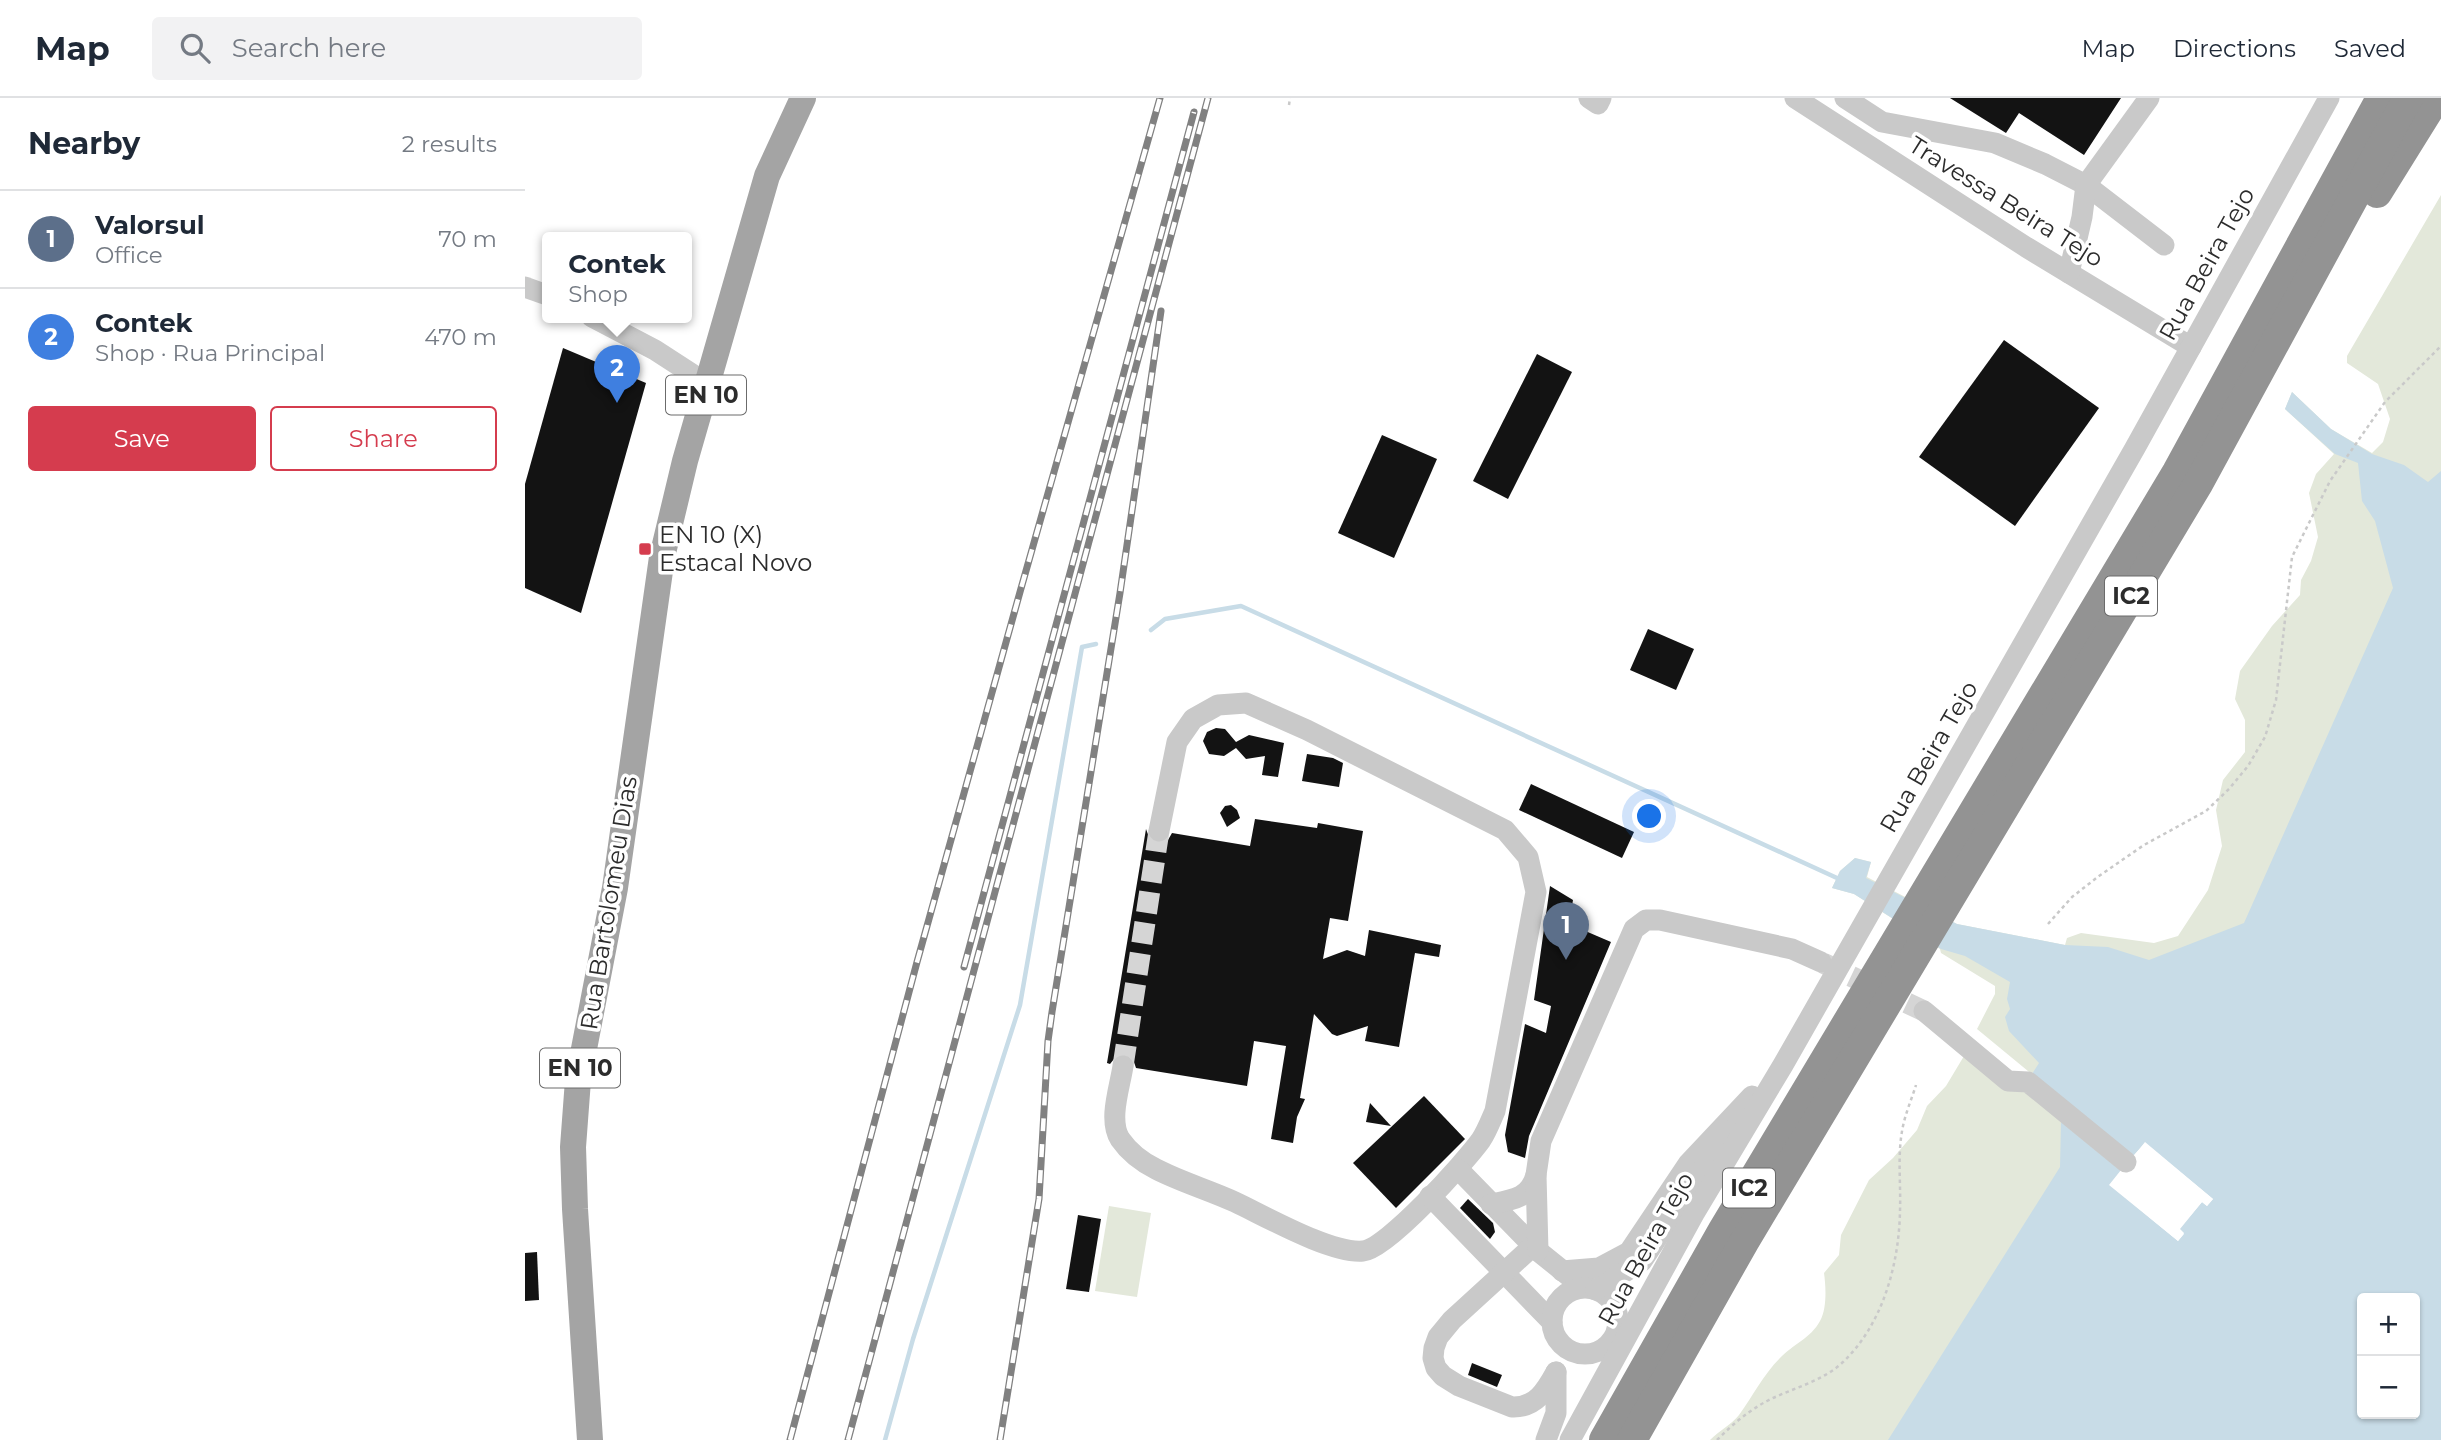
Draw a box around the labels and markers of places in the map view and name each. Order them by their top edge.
pin: 2 [594,345,640,403]
place label: EN 10 (X) Estacal Novo [659,520,812,577]
marker: EN 10 (X) Estacal Novo [637,541,653,557]
pin: 1 [1543,902,1589,960]

